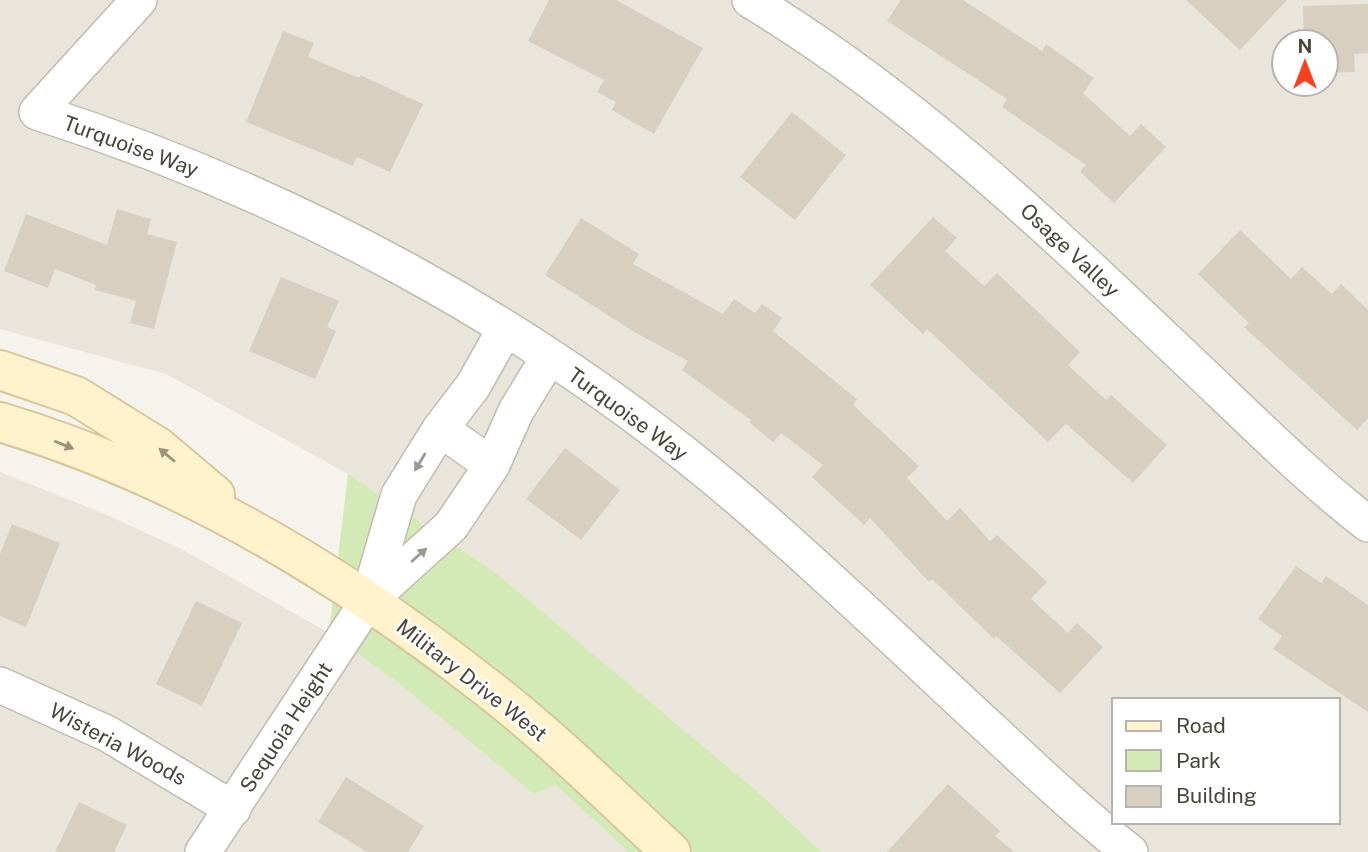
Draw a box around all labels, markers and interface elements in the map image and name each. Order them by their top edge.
north arrow [1270,28,1340,98]
text: N [1298,35,1312,57]
street label: Turquoise Way [60,110,202,182]
street label: Osage Valley [1015,198,1125,302]
street label: Turquoise Way [563,362,693,466]
one-way arrow [54,439,75,450]
one-way arrow [158,447,176,463]
one-way arrow [413,452,426,471]
one-way arrow [410,548,427,563]
street label: Military Drive West [392,613,552,747]
street label: Sequoia Height [235,657,337,797]
street label: Wisteria Woods [45,698,191,790]
legend [1112,698,1340,824]
text: Road [1176,713,1226,738]
text: Park [1176,748,1221,773]
text: Building [1176,783,1257,808]

